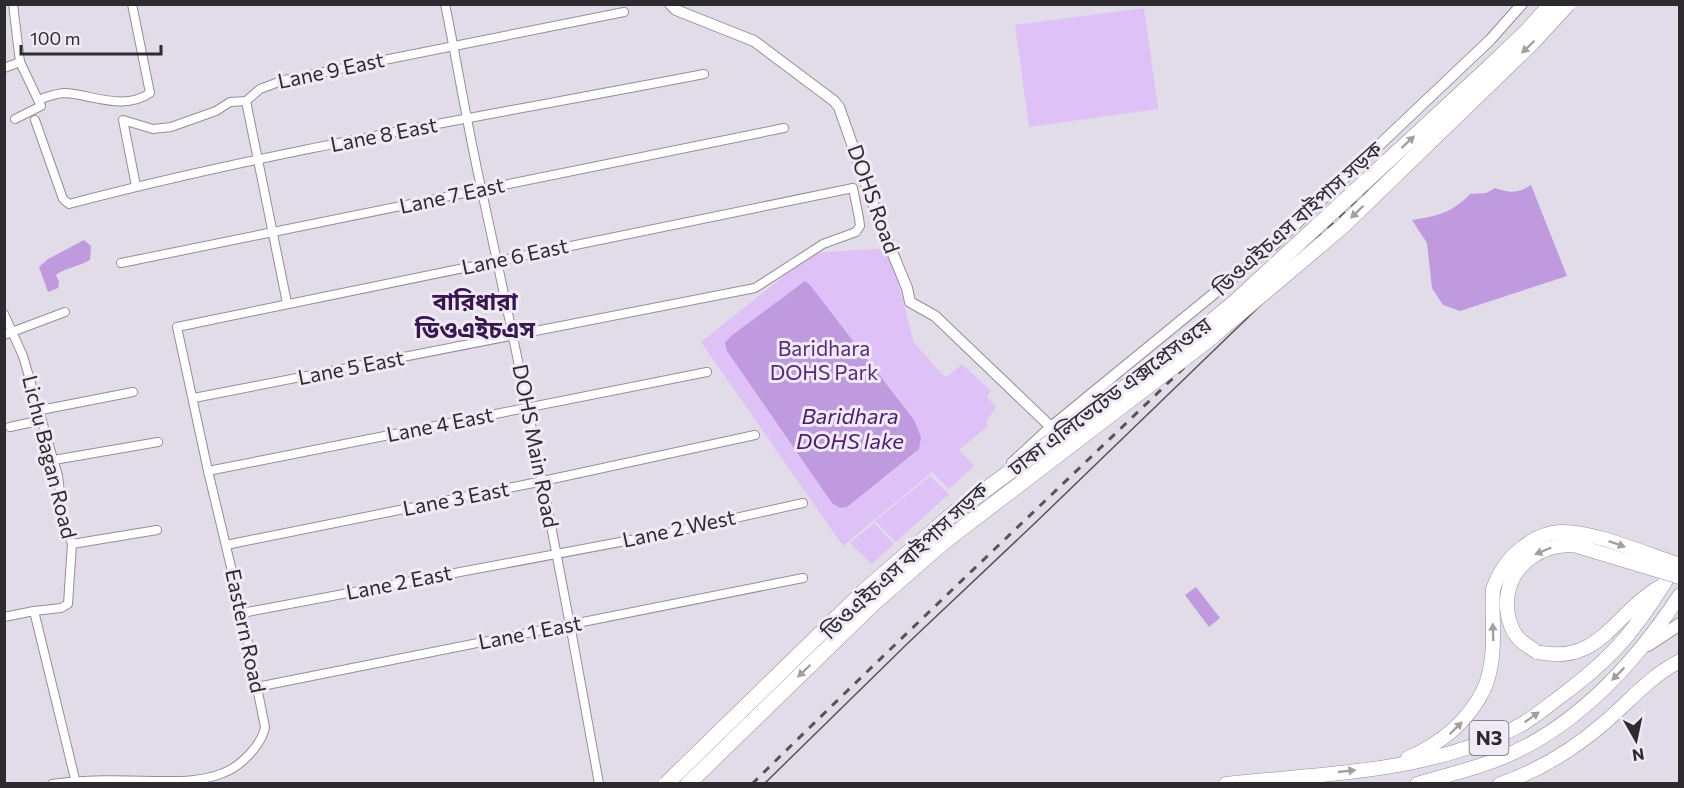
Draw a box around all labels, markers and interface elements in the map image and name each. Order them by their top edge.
scale bar [21,18,160,56]
text: 100 m [30,27,80,49]
one-way arrow [1520,40,1535,54]
street label: Lane 9 East [275,46,386,93]
street label: Lane 8 East [328,111,439,156]
street label: ডিওএইচএস বাইপাস সড়ক [1207,135,1387,301]
one-way arrow [1401,136,1415,150]
street label: DOHS Road [843,141,906,256]
street label: Lane 7 East [397,171,507,218]
one-way arrow [1350,205,1365,219]
street label: Lane 6 East [459,232,570,279]
district label: বারিধারা ডিওএইচএস [414,286,535,343]
street label: ঢাকা এলিভেটেড এক্সপ্রেসওয়ে [1002,311,1216,481]
park label: Baridhara DOHS Park [770,335,878,384]
street label: Lane 5 East [295,344,406,389]
street label: DOHS Main Road [508,362,565,530]
street label: Lichu Bagan Road [18,372,83,541]
street label: Lane 4 East [384,401,495,446]
water label: Baridhara DOHS lake [796,402,904,454]
street label: Lane 3 East [400,475,511,520]
street label: ডিওএইচএস বাইপাস সড়ক [815,476,993,644]
street label: Lane 2 West [620,503,738,552]
one-way arrow [1608,540,1626,550]
one-way arrow [1533,546,1551,556]
street label: Lane 2 East [344,559,454,604]
street label: Eastern Road [221,566,272,695]
street label: Lane 1 East [476,609,583,654]
one-way arrow [1489,622,1498,641]
one-way arrow [797,664,811,678]
one-way arrow [1612,666,1626,680]
north arrow [1606,710,1666,770]
one-way arrow [1524,711,1540,723]
one-way arrow [1448,721,1463,735]
road number: N3 [1470,721,1508,755]
text: N [1631,745,1646,766]
one-way arrow [1338,766,1357,776]

